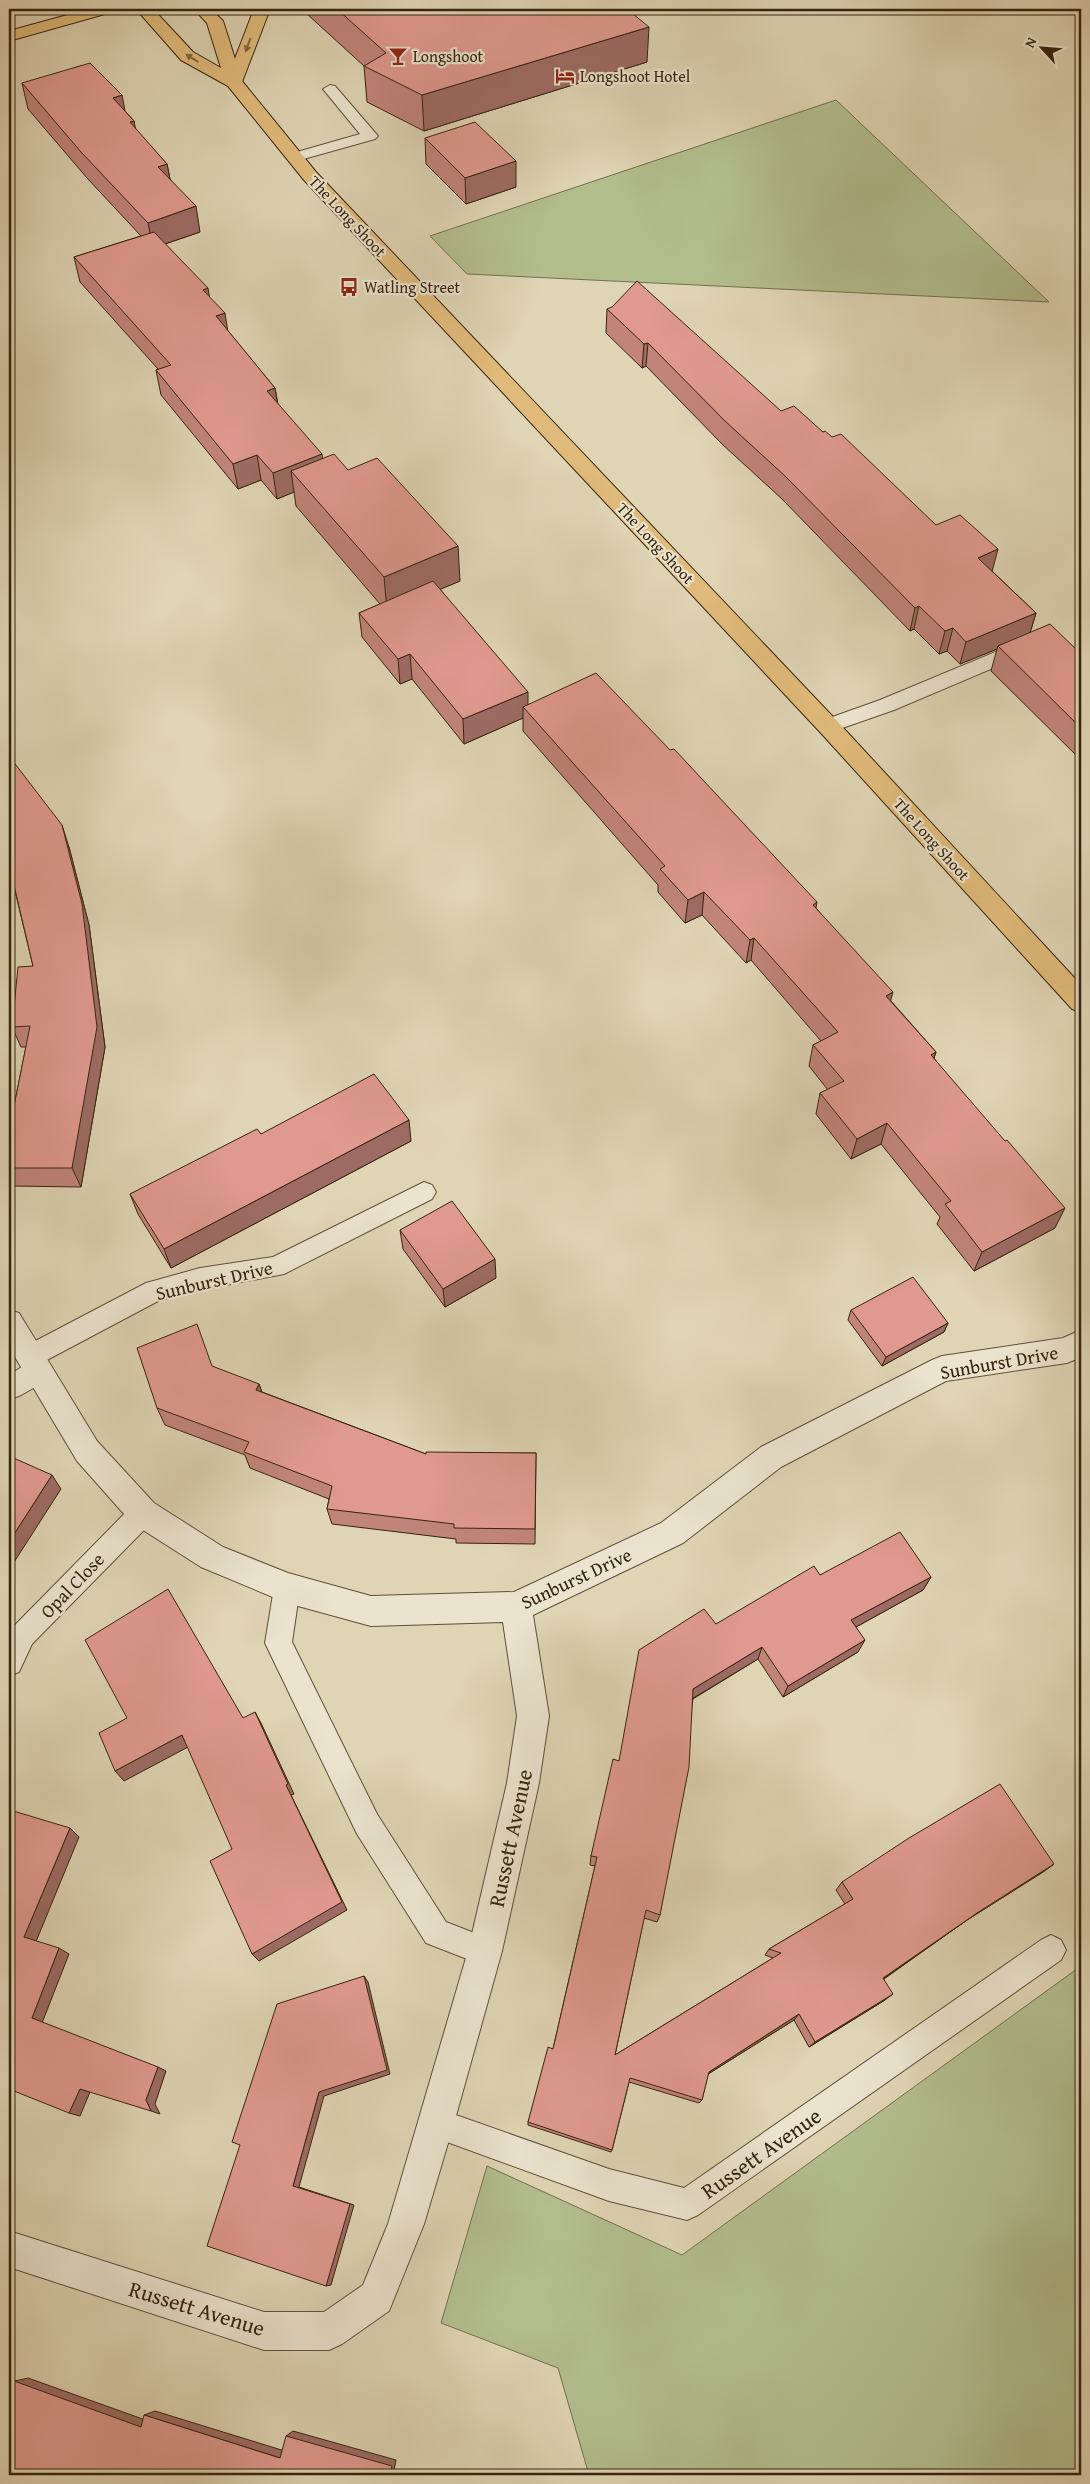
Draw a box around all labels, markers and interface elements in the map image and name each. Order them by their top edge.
north arrow [1018,22,1068,72]
text: N [1019,33,1042,51]
one-way arrow [244,38,252,53]
place label: Longshoot [413,44,484,68]
bar icon: Longshoot [387,45,409,67]
one-way arrow [185,53,199,62]
place label: Longshoot Hotel [580,64,691,88]
hotel icon: Longshoot Hotel [554,65,576,87]
street label: The Long Shoot [304,170,393,263]
place label: Watling Street [364,275,460,299]
bus stop icon: Watling Street [338,276,360,298]
street label: The Long Shoot [612,497,701,590]
street label: The Long Shoot [888,792,976,886]
street label: Sunburst Drive [153,1253,275,1307]
street label: Sunburst Drive [938,1338,1060,1386]
street label: Sunburst Drive [516,1540,636,1616]
street label: Opal Close [33,1546,111,1624]
street label: Russett Avenue [480,1766,540,1910]
street label: Russett Avenue [694,2100,828,2206]
street label: Russett Avenue [125,2272,269,2344]

